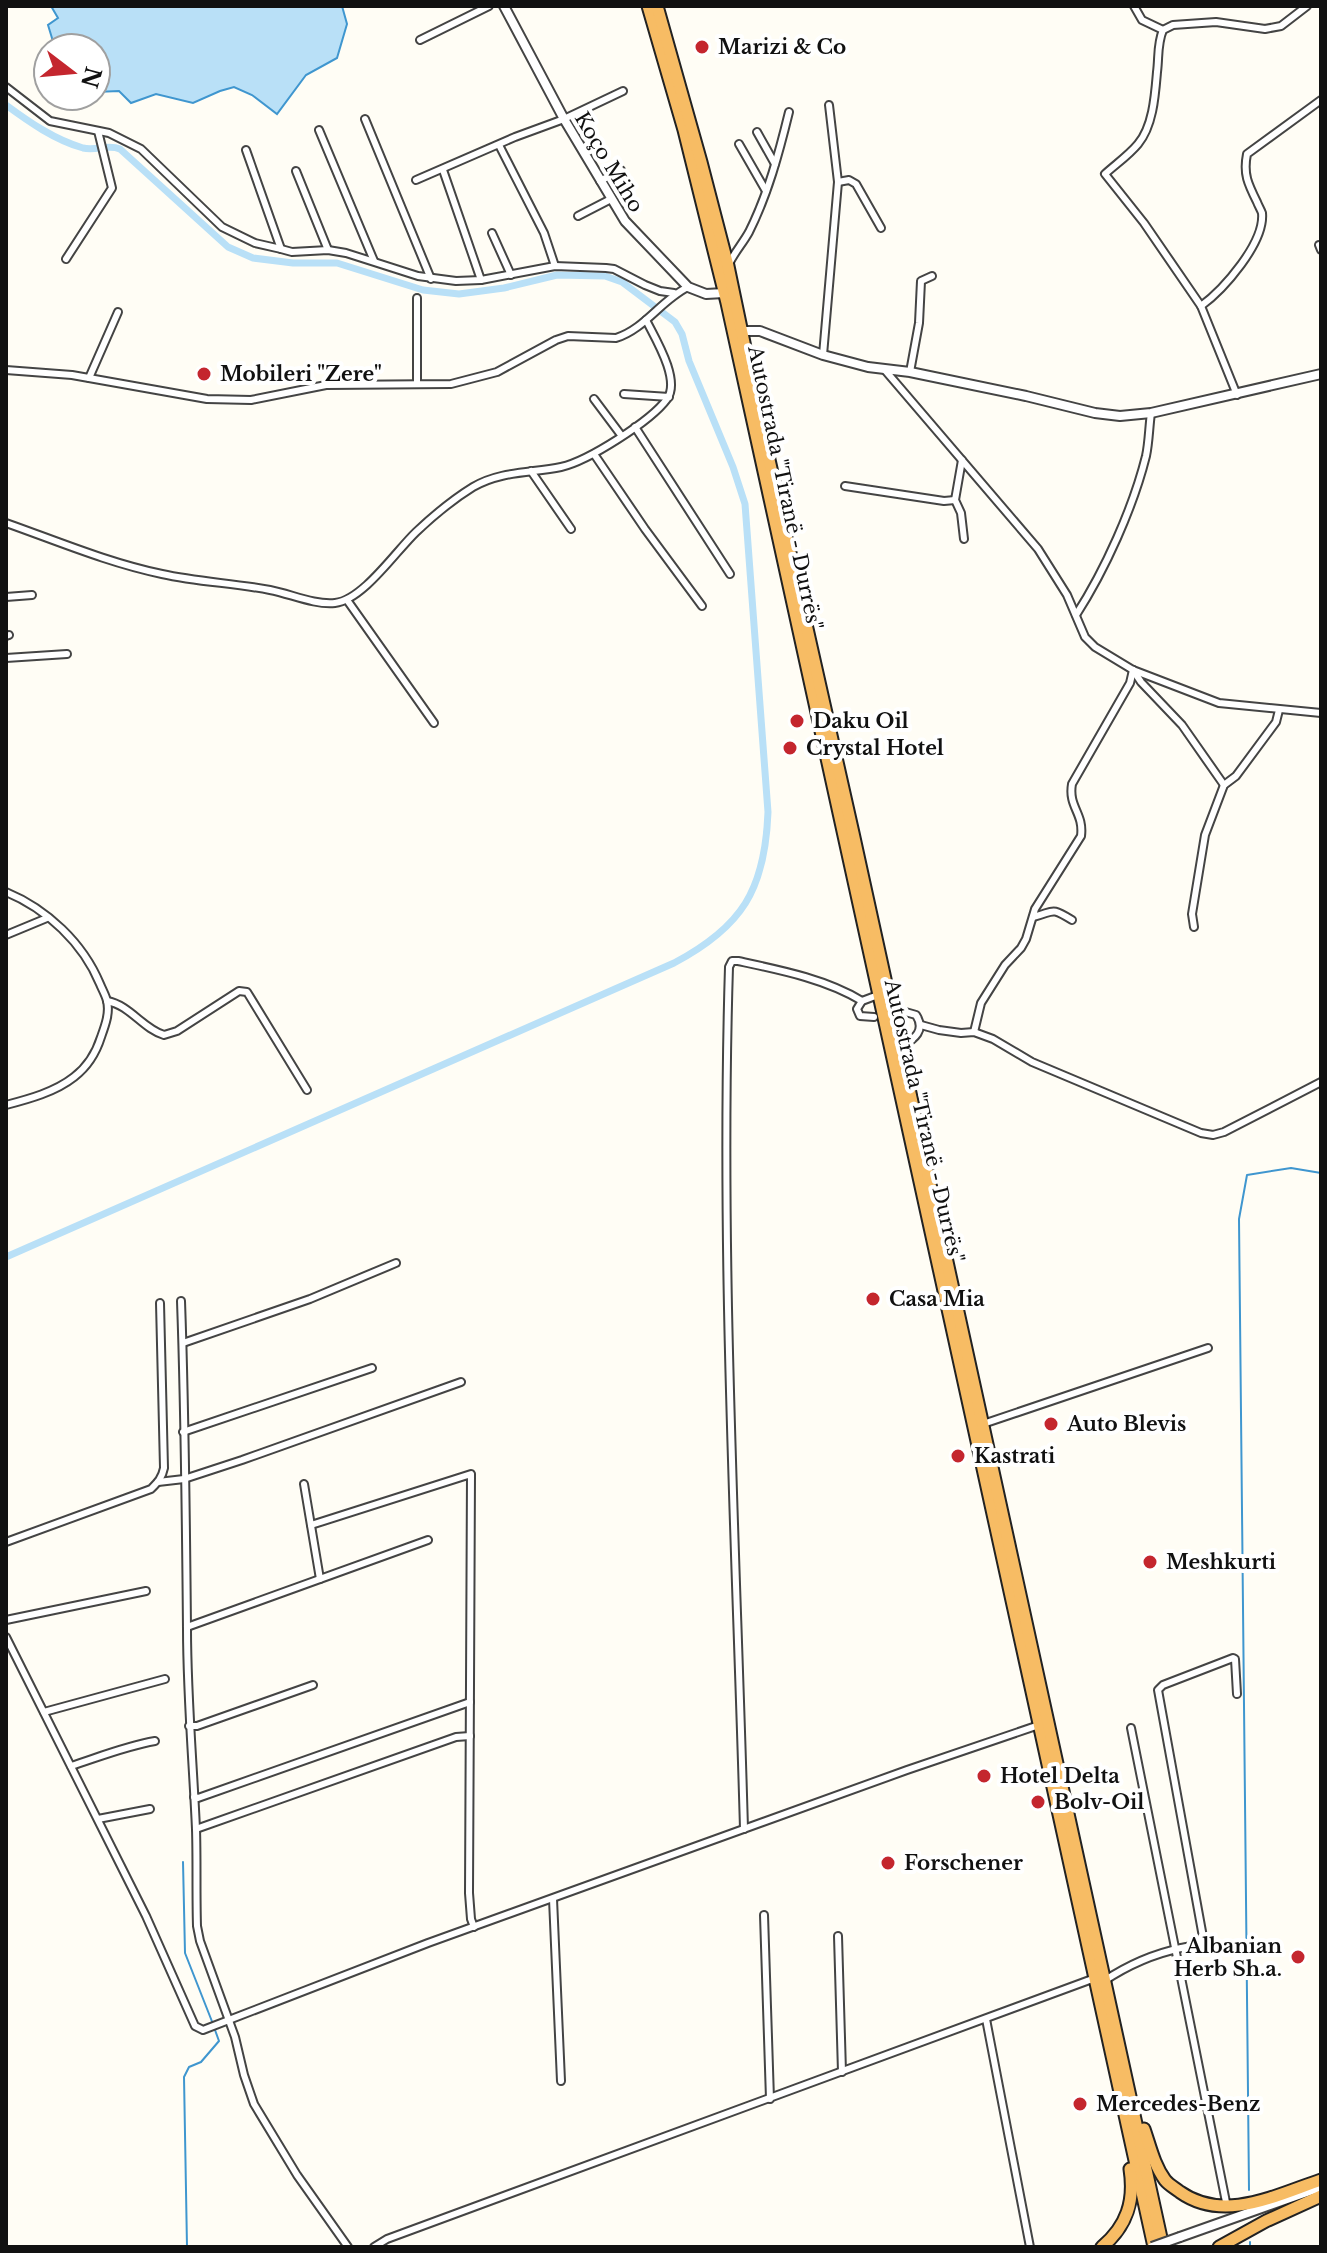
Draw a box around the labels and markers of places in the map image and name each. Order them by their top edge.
place label: Marizi & Co [718,35,846,59]
marker: Marizi & Co [693,38,711,56]
place label: Mobileri "Zere" [220,362,382,386]
marker: Mobileri "Zere" [195,365,213,383]
place label: Daku Oil [813,709,909,733]
marker: Daku Oil [788,712,806,730]
place label: Crystal Hotel [806,736,944,760]
marker: Crystal Hotel [781,739,799,757]
place label: Casa Mia [889,1287,985,1311]
marker: Casa Mia [864,1290,882,1308]
place label: Auto Blevis [1066,1412,1186,1436]
marker: Auto Blevis [1042,1415,1060,1433]
place label: Kastrati [974,1444,1055,1468]
marker: Kastrati [949,1447,967,1465]
place label: Meshkurti [1166,1550,1276,1574]
marker: Meshkurti [1141,1553,1159,1571]
place label: Hotel Delta [1000,1764,1120,1788]
marker: Hotel Delta [975,1767,993,1785]
place label: Bolv-Oil [1054,1790,1144,1814]
marker: Bolv-Oil [1029,1793,1047,1811]
place label: Forschener [904,1851,1023,1875]
marker: Forschener [879,1854,897,1872]
place label: Albanian Herb Sh.a. [1174,1934,1282,1981]
marker: Albanian Herb Sh.a. [1289,1948,1307,1966]
place label: Mercedes-Benz [1096,2092,1260,2116]
marker: Mercedes-Benz [1071,2095,1089,2113]

